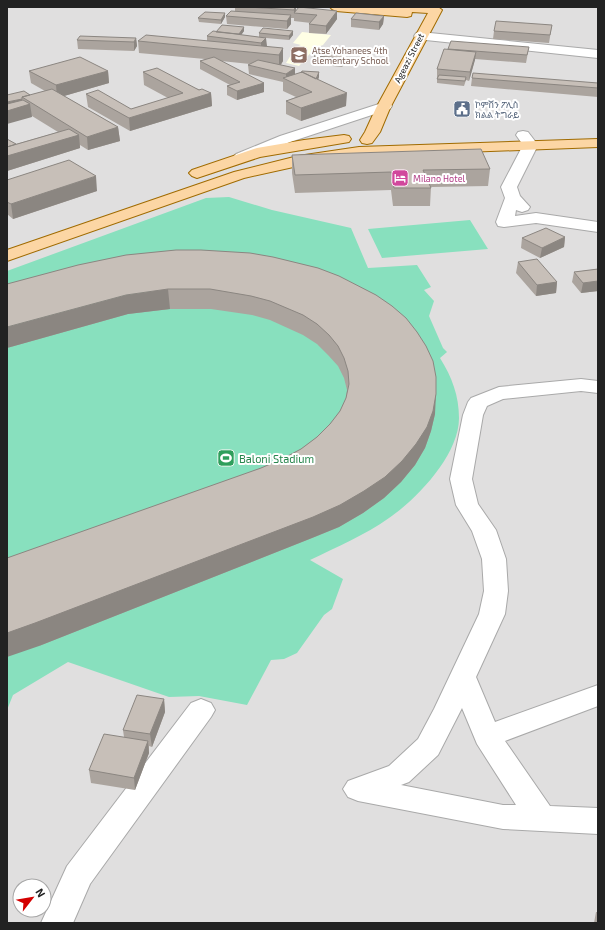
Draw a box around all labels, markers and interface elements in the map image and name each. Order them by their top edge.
street label: Ageazi Street [392,31,426,85]
school or university icon: Atse Yohanees 4th elementary School [289,45,309,65]
place label: Atse Yohanees 4th elementary School [312,45,389,66]
public building icon: ኮምሽን ፖሊስ ክልል ትግራይ [452,99,472,119]
place label: ኮምሽን ፖሊስ ክልል ትግራይ [475,99,519,120]
hotel icon: Milano Hotel [390,168,410,188]
place label: Milano Hotel [413,173,465,184]
sports icon: Baloni Stadium [216,448,236,468]
place label: Baloni Stadium [239,452,314,465]
north arrow [12,878,52,918]
text: N [33,886,49,899]

